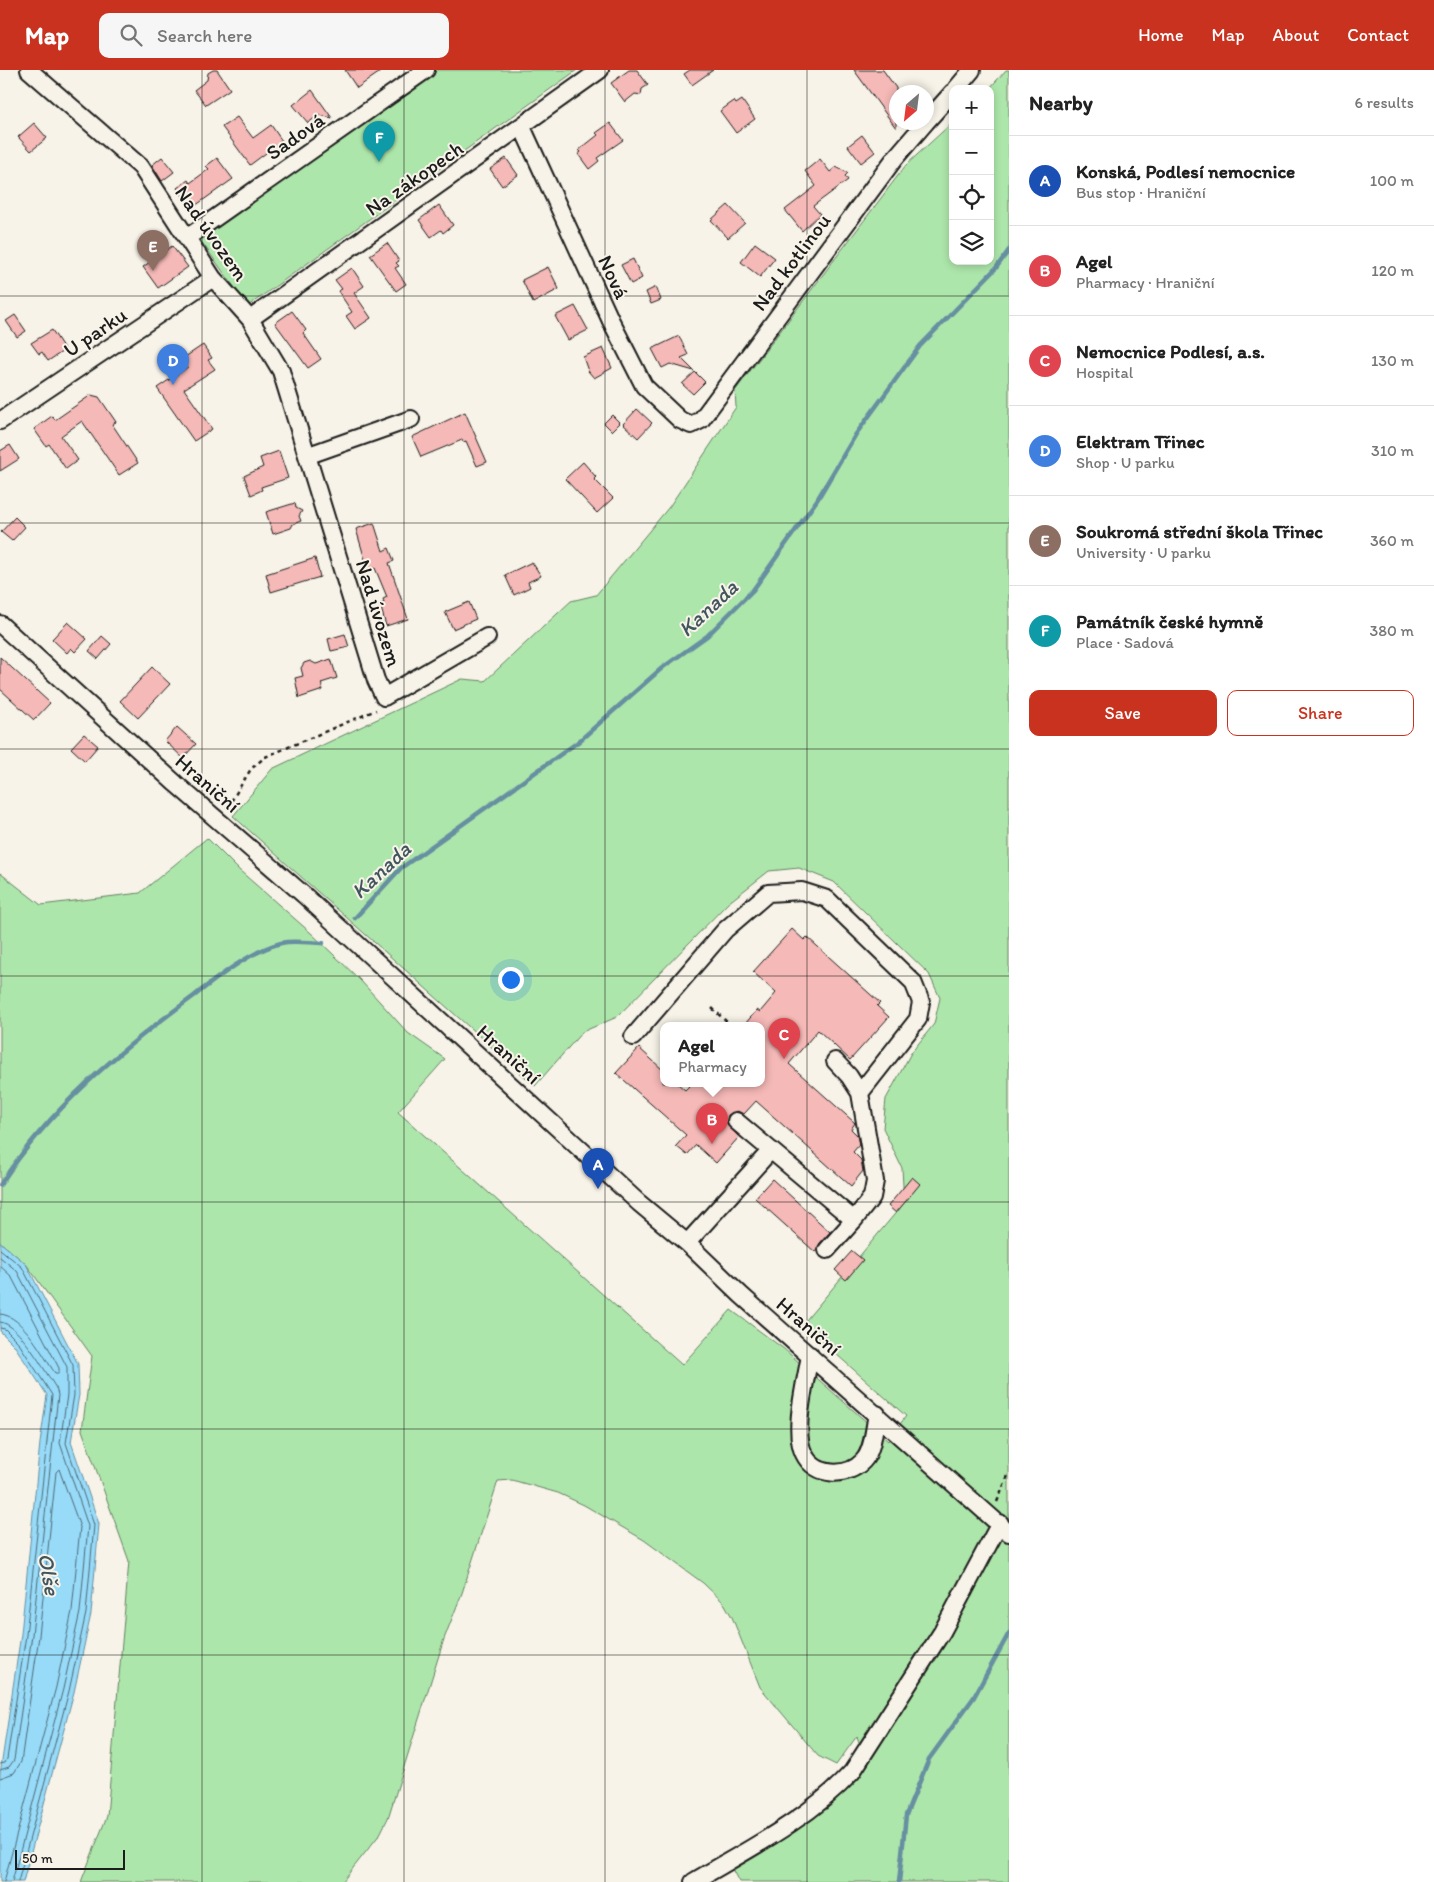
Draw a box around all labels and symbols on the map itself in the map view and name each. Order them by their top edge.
north arrow [889,85,934,130]
street label: Sadová [261,107,329,165]
pin: F [363,121,395,162]
street label: Na zákopech [360,135,468,221]
street label: Nad úvozem [170,180,254,286]
street label: Nad kotlinou [746,208,836,316]
pin: E [137,230,169,271]
street label: Nová [593,251,635,303]
street label: U parku [59,302,131,362]
pin: D [157,344,189,385]
street label: Nad úvozem [351,556,407,670]
water label: Kanada [672,573,744,642]
street label: Hraniční [171,748,246,818]
water label: Kanada [345,835,417,904]
your location [498,967,524,993]
pin: C [768,1018,800,1059]
street label: Hraniční [472,1019,547,1090]
pin: B [696,1103,728,1144]
pin: A [582,1148,614,1189]
street label: Hraniční [772,1291,847,1361]
water label: Olše [32,1551,66,1599]
scale bar [15,1847,125,1870]

